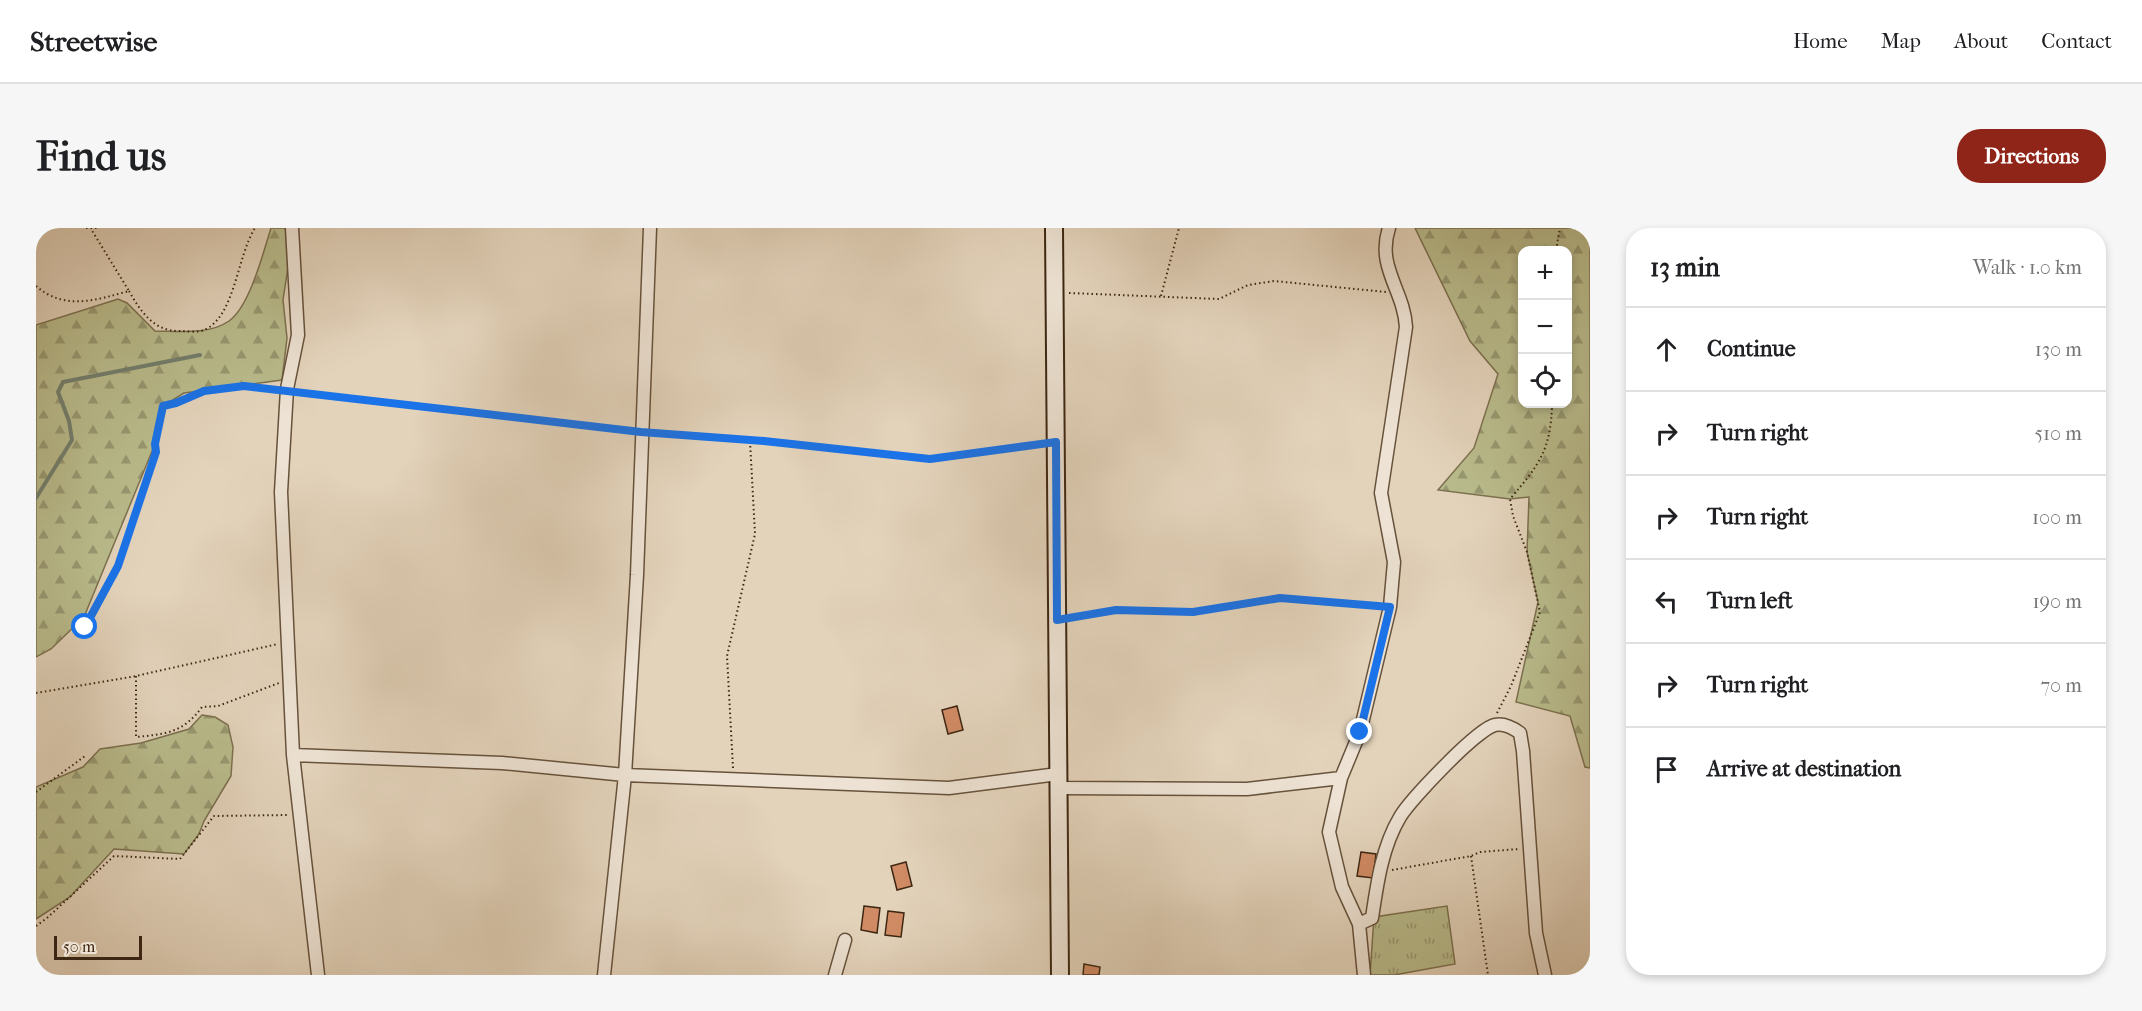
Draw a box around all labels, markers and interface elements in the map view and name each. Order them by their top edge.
text: Streetwise [30,25,157,58]
text: Home [1793,29,1848,53]
text: Map [1881,29,1921,53]
text: About [1954,29,2008,53]
text: Contact [2041,29,2112,53]
button: Directions [1957,129,2106,183]
text: Find us [36,132,166,181]
map controls [1518,246,1572,408]
button: + [1518,246,1572,300]
text: 13 min [1650,252,1720,283]
text: Walk · 1.0 km [1973,256,2082,279]
button: − [1518,300,1572,354]
icon: ahead [1650,333,1683,366]
text: Continue [1707,336,1796,362]
text: 130 m [2035,338,2082,361]
button: locate [1518,354,1572,408]
icon: right [1650,417,1683,450]
text: Turn right [1707,420,1808,446]
text: 510 m [2034,422,2082,445]
icon: right [1650,501,1683,534]
text: Turn right [1707,504,1808,530]
text: 100 m [2032,506,2082,529]
icon: left [1650,585,1683,618]
text: Turn left [1707,588,1793,614]
text: 190 m [2032,590,2082,613]
route start [71,613,97,639]
icon: right [1650,669,1683,702]
text: Turn right [1707,672,1808,698]
text: 70 m [2040,674,2082,697]
route end [1346,718,1372,744]
icon: arrive [1650,753,1683,786]
text: Arrive at destination [1707,756,1901,782]
scale bar [54,933,142,960]
text: 50 m [63,937,95,956]

